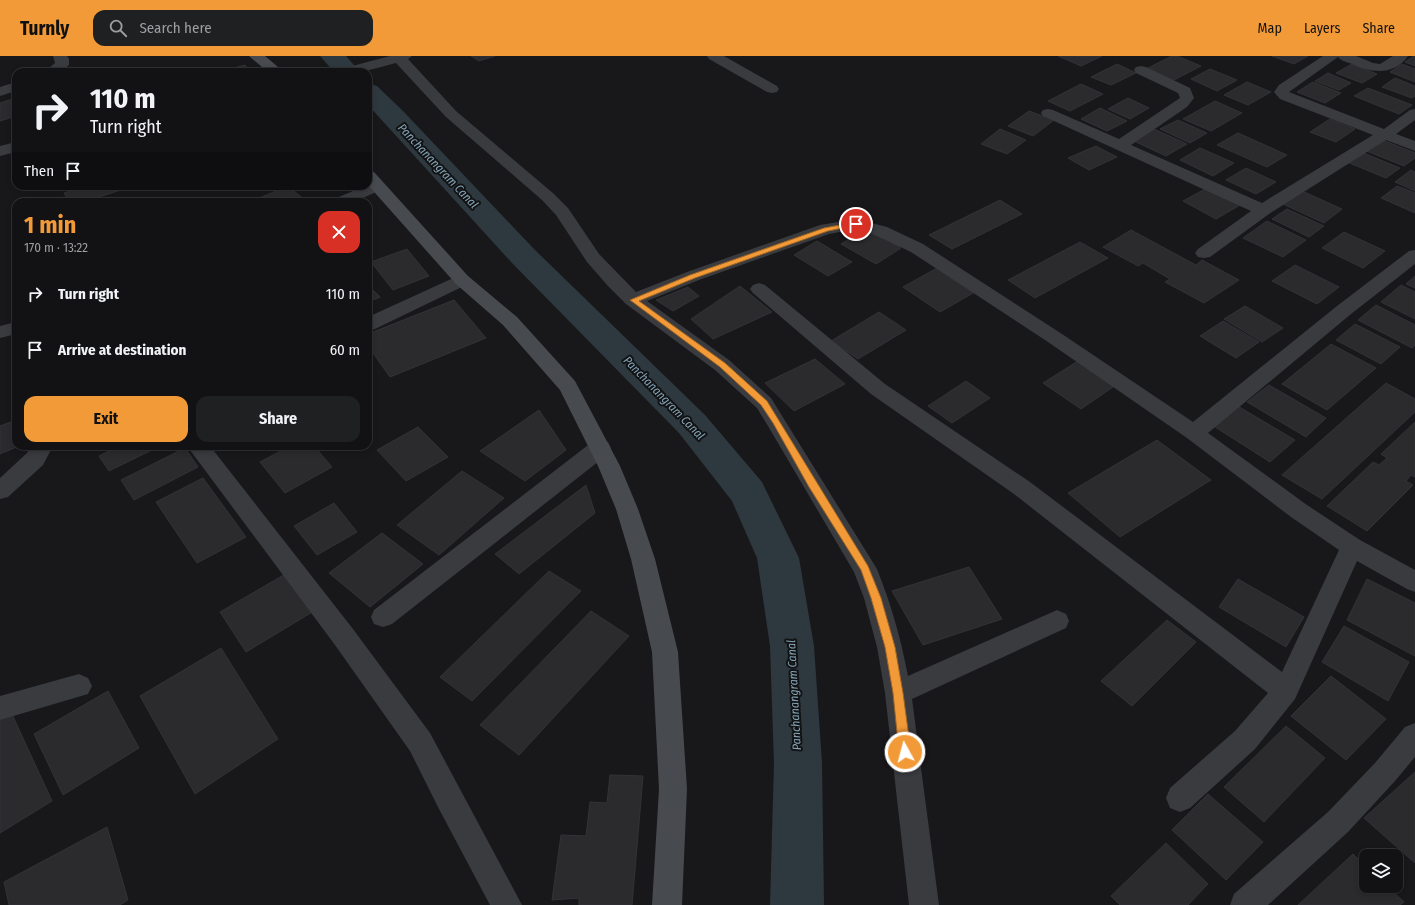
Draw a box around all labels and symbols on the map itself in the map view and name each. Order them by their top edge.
water label: Panchanangram Canal [395,121,481,211]
pin [839,207,873,241]
water label: Panchanangram Canal [621,353,707,443]
water label: Panchanangram Canal [784,639,804,751]
position arrow [884,731,926,773]

